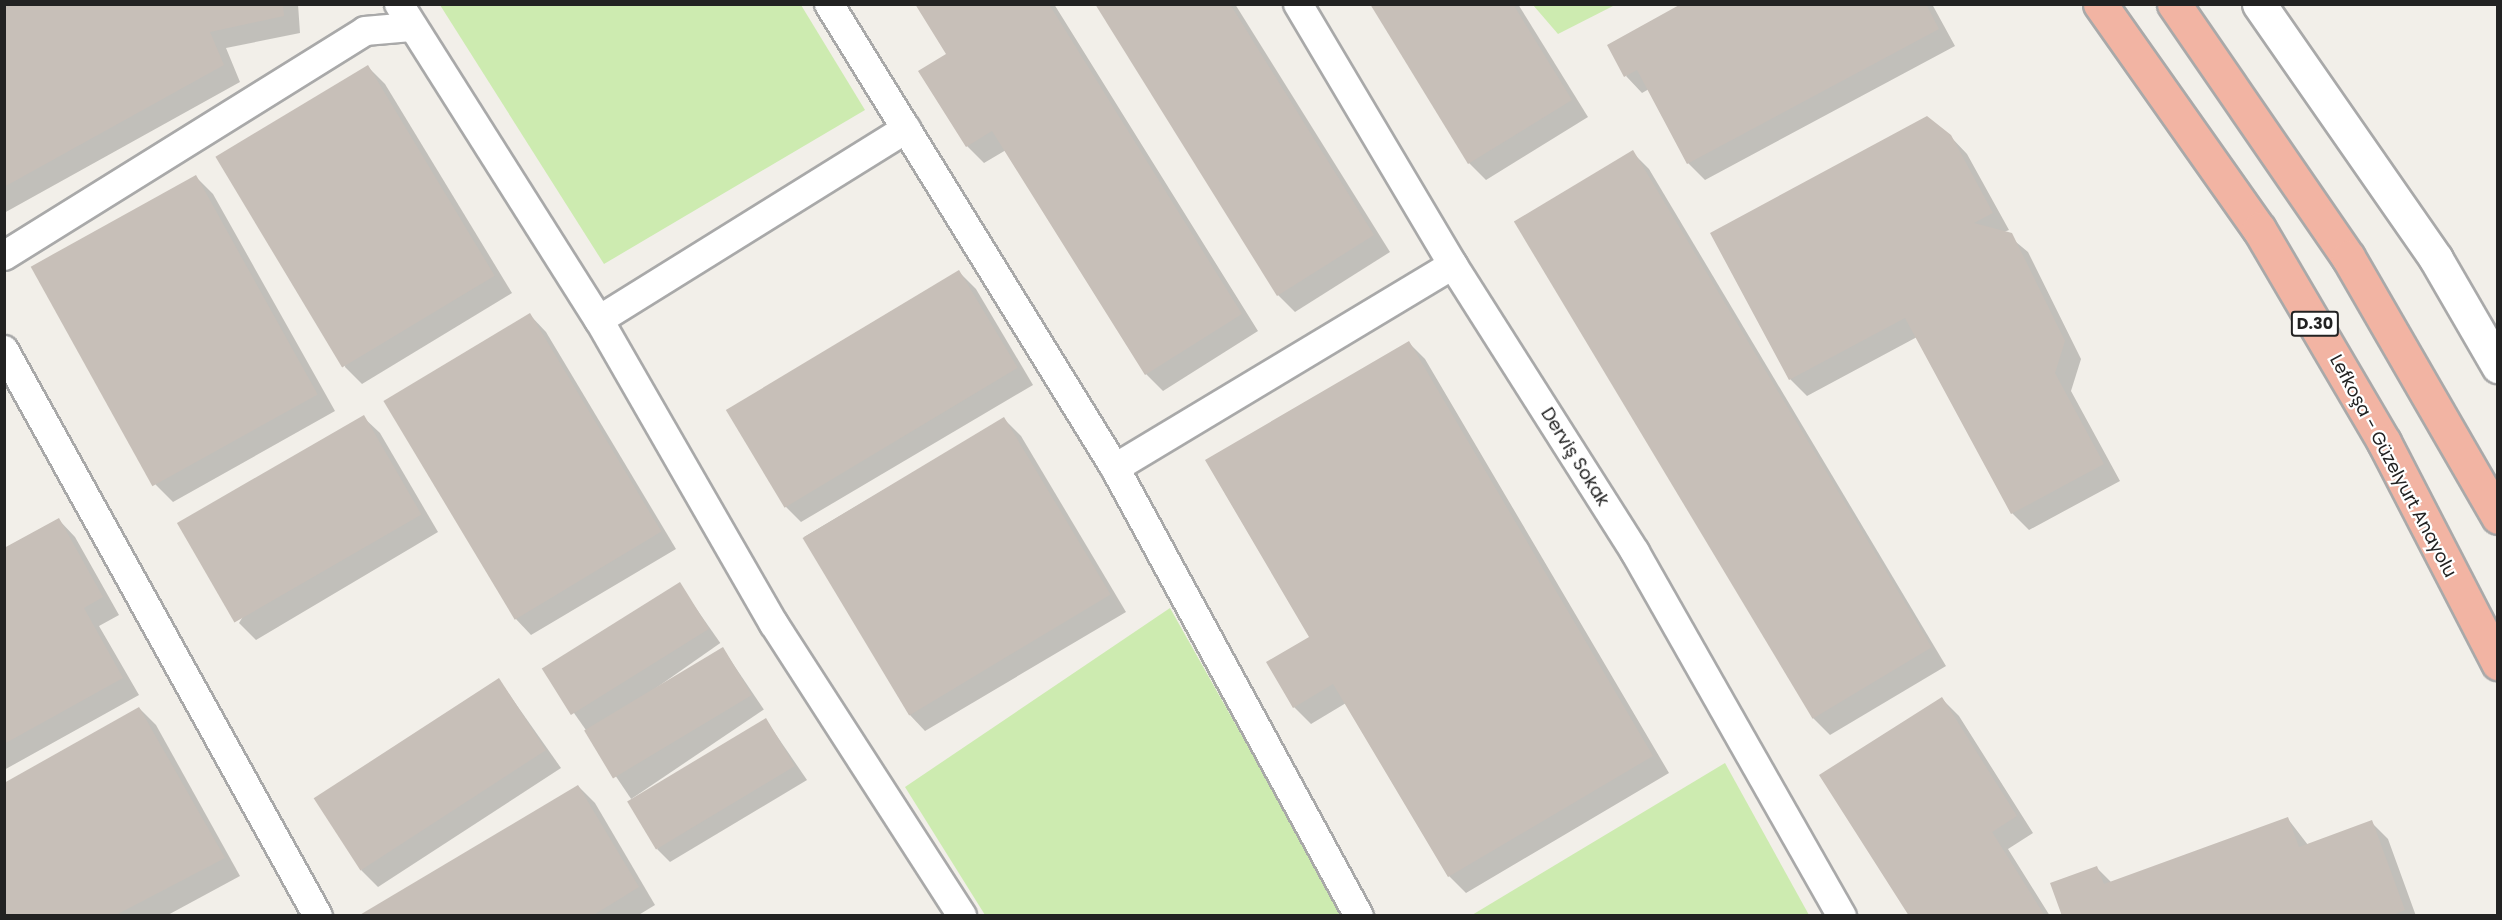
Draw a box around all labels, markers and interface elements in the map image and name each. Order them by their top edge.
road number: D.30 [2290,311,2340,337]
street label: Lefkoşa - Güzelyurt Anayolu [2325,351,2461,581]
street label: Derviş Sokak [1536,404,1614,510]

